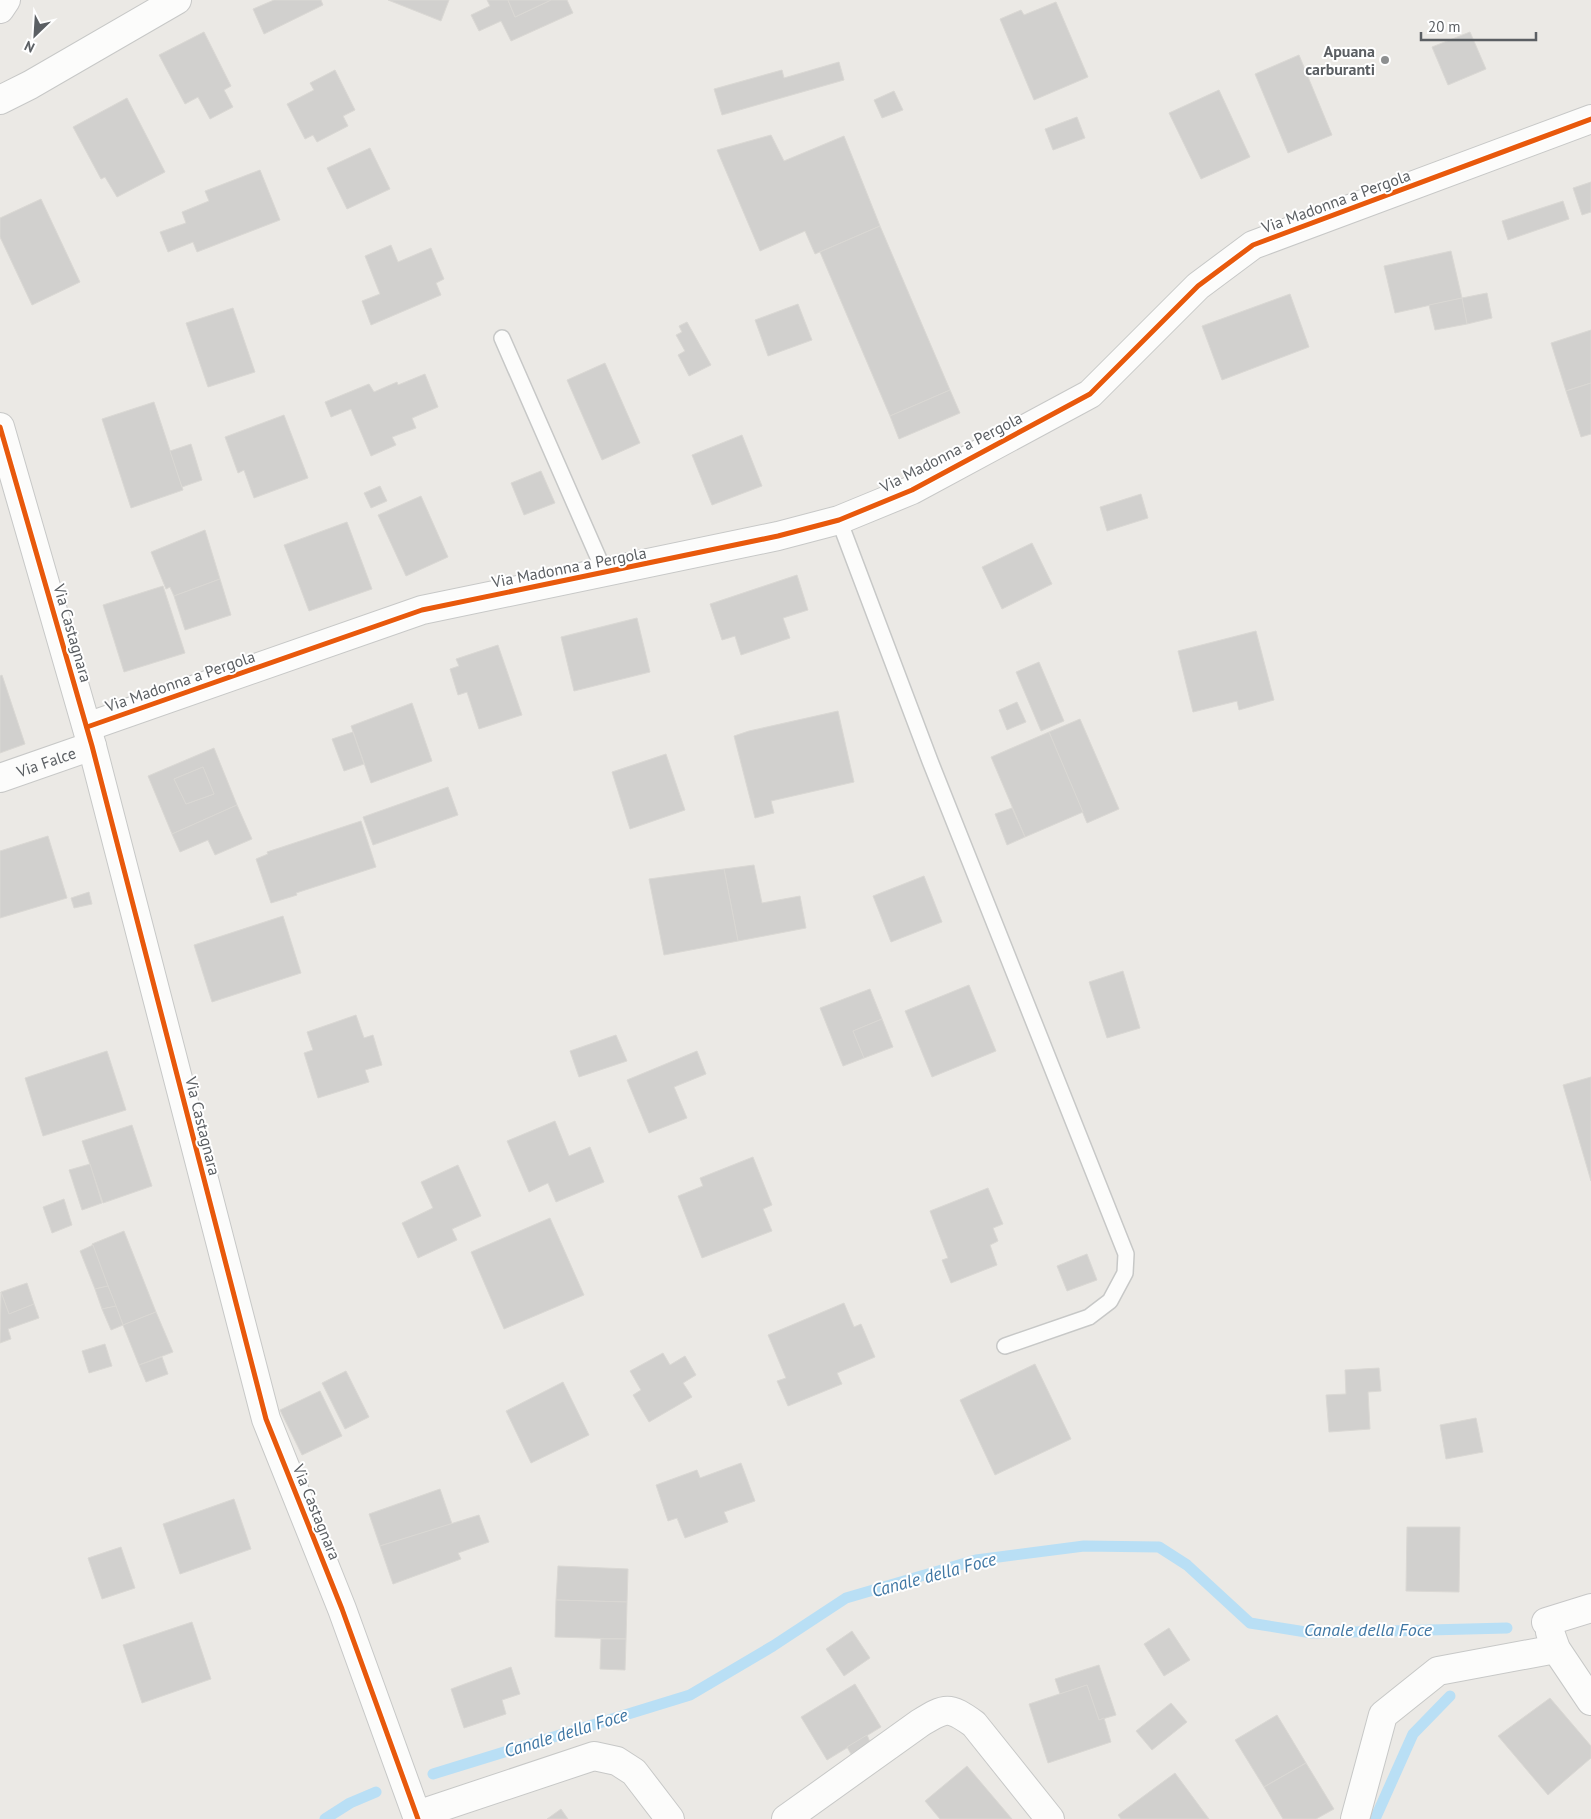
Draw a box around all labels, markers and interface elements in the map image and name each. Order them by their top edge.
north arrow [10,10,60,60]
scale bar [1421,10,1536,42]
text: 20 m [1428,17,1461,36]
text: N [22,37,37,57]
place label: Apuana carburanti [1305,41,1375,79]
marker: Apuana carburanti [1379,54,1391,66]
street label: Via Madonna a Pergola [1258,165,1413,238]
street label: Via Madonna a Pergola [876,407,1025,497]
street label: Via Madonna a Pergola [489,542,648,592]
street label: Via Castagnara [49,581,97,684]
street label: Via Madonna a Pergola [102,646,257,716]
street label: Via Falce [13,742,79,782]
street label: Via Castagnara [181,1074,225,1177]
street label: Via Castagnara [288,1460,345,1563]
water label: Canale della Foce [869,1547,999,1602]
water label: Canale della Foce [1304,1618,1433,1641]
water label: Canale della Foce [501,1703,631,1762]

